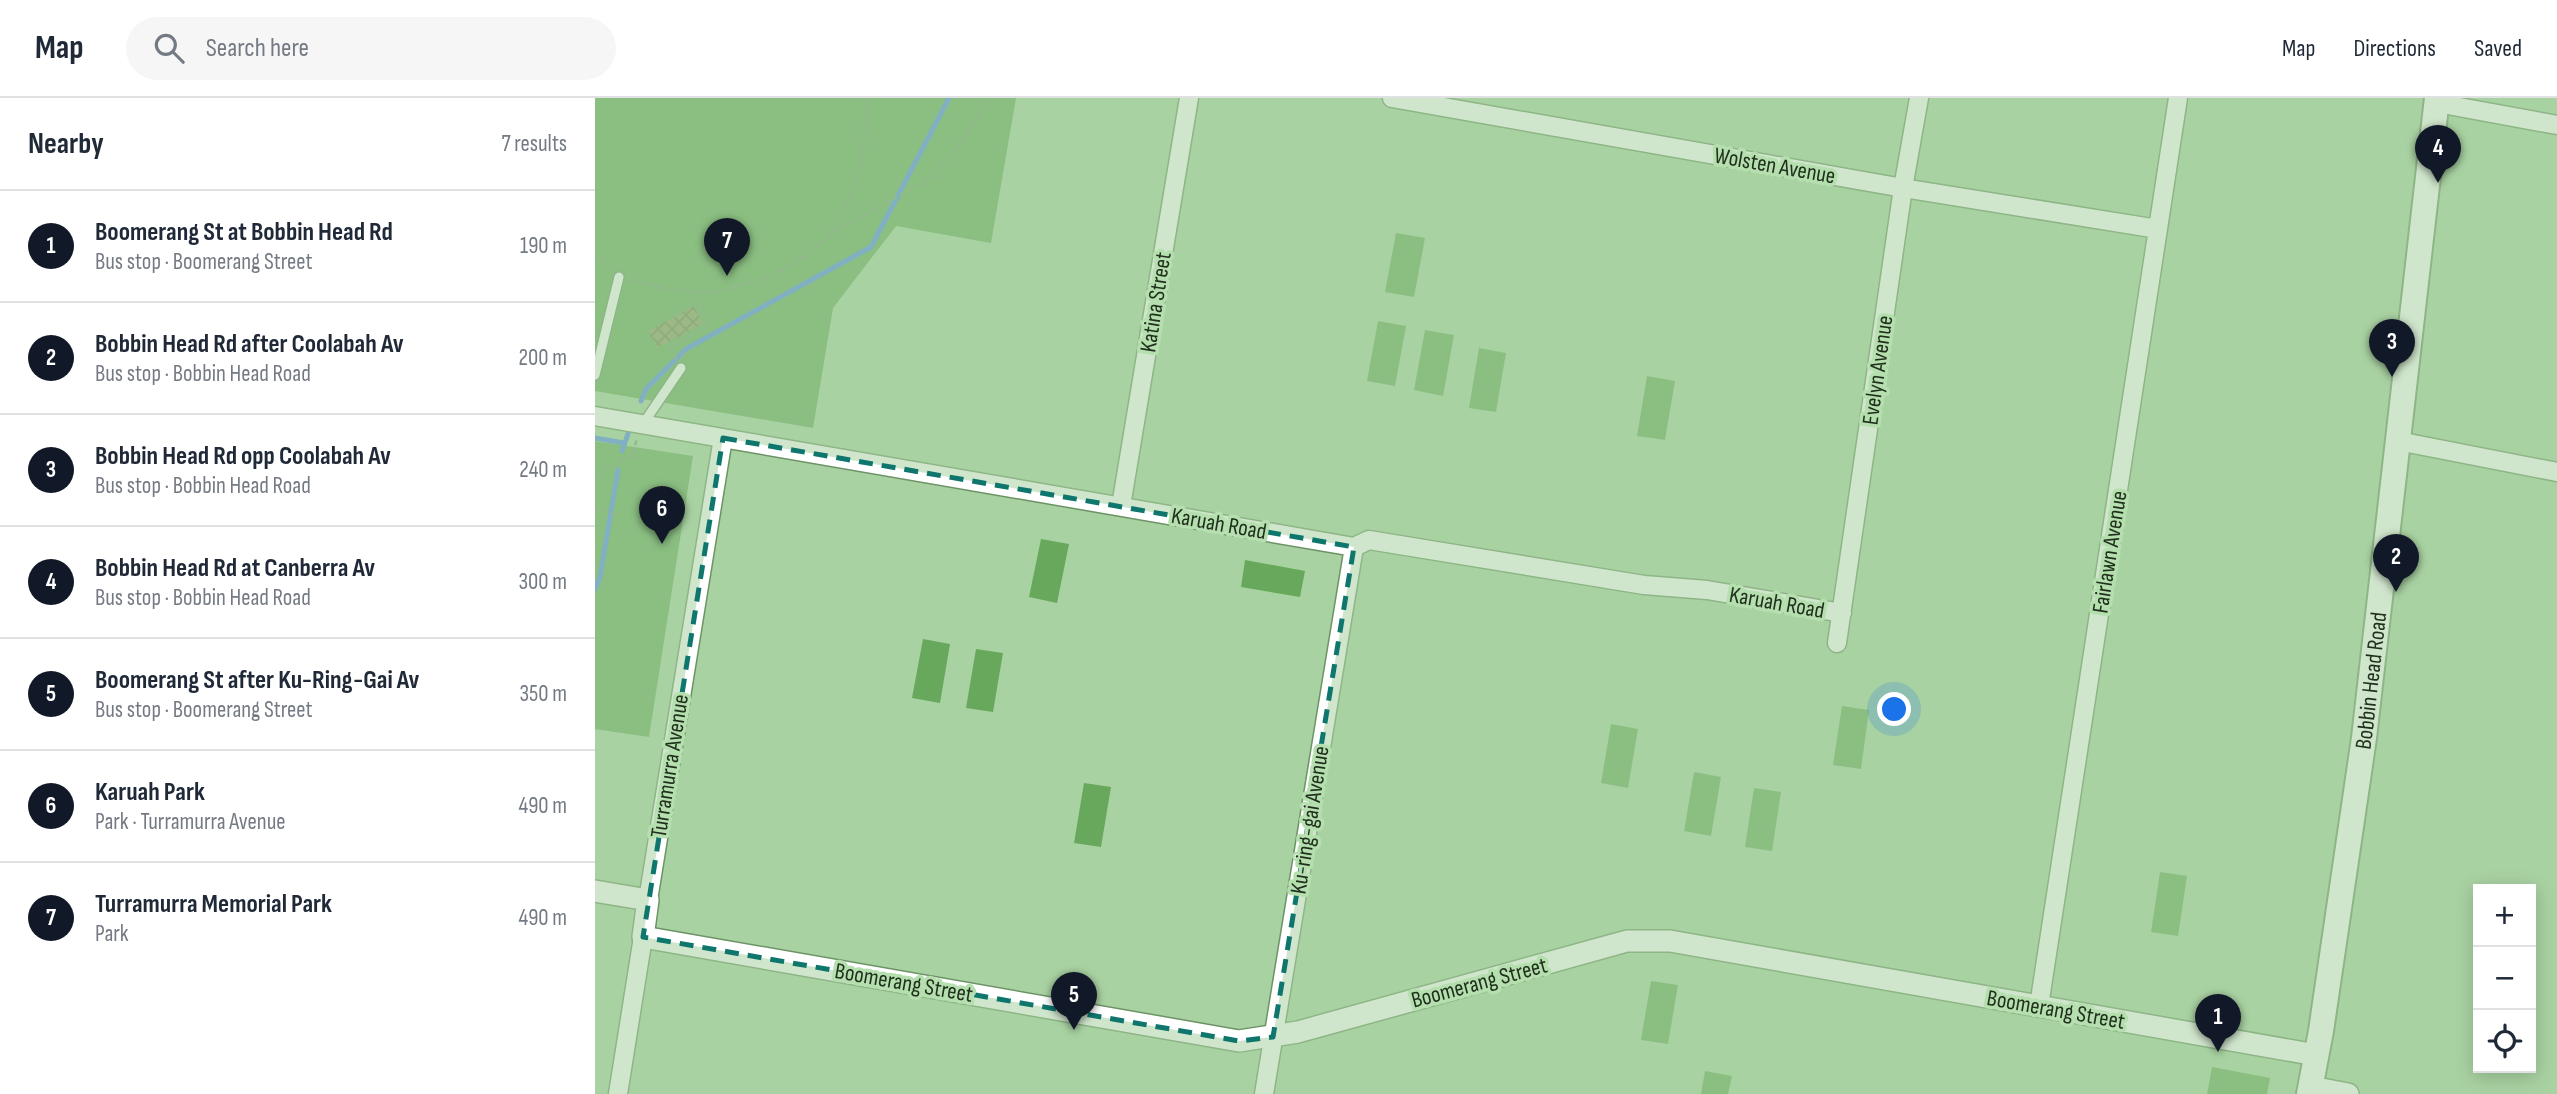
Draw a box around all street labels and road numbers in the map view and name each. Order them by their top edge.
street label: Wolsten Avenue [1712,142,1838,190]
street label: Katina Street [1134,250,1178,354]
street label: Evelyn Avenue [1856,314,1900,427]
street label: Fairlawn Avenue [2086,489,2133,615]
street label: Karuah Road [1169,502,1269,546]
street label: Karuah Road [1727,581,1827,625]
street label: Bobbin Head Road [2349,611,2393,751]
street label: Turramurra Avenue [645,692,695,840]
street label: Ku-ring-gai Avenue [1284,744,1336,896]
street label: Boomerang Street [1408,951,1550,1015]
street label: Boomerang Street [833,957,975,1009]
street label: Boomerang Street [1985,984,2127,1036]

